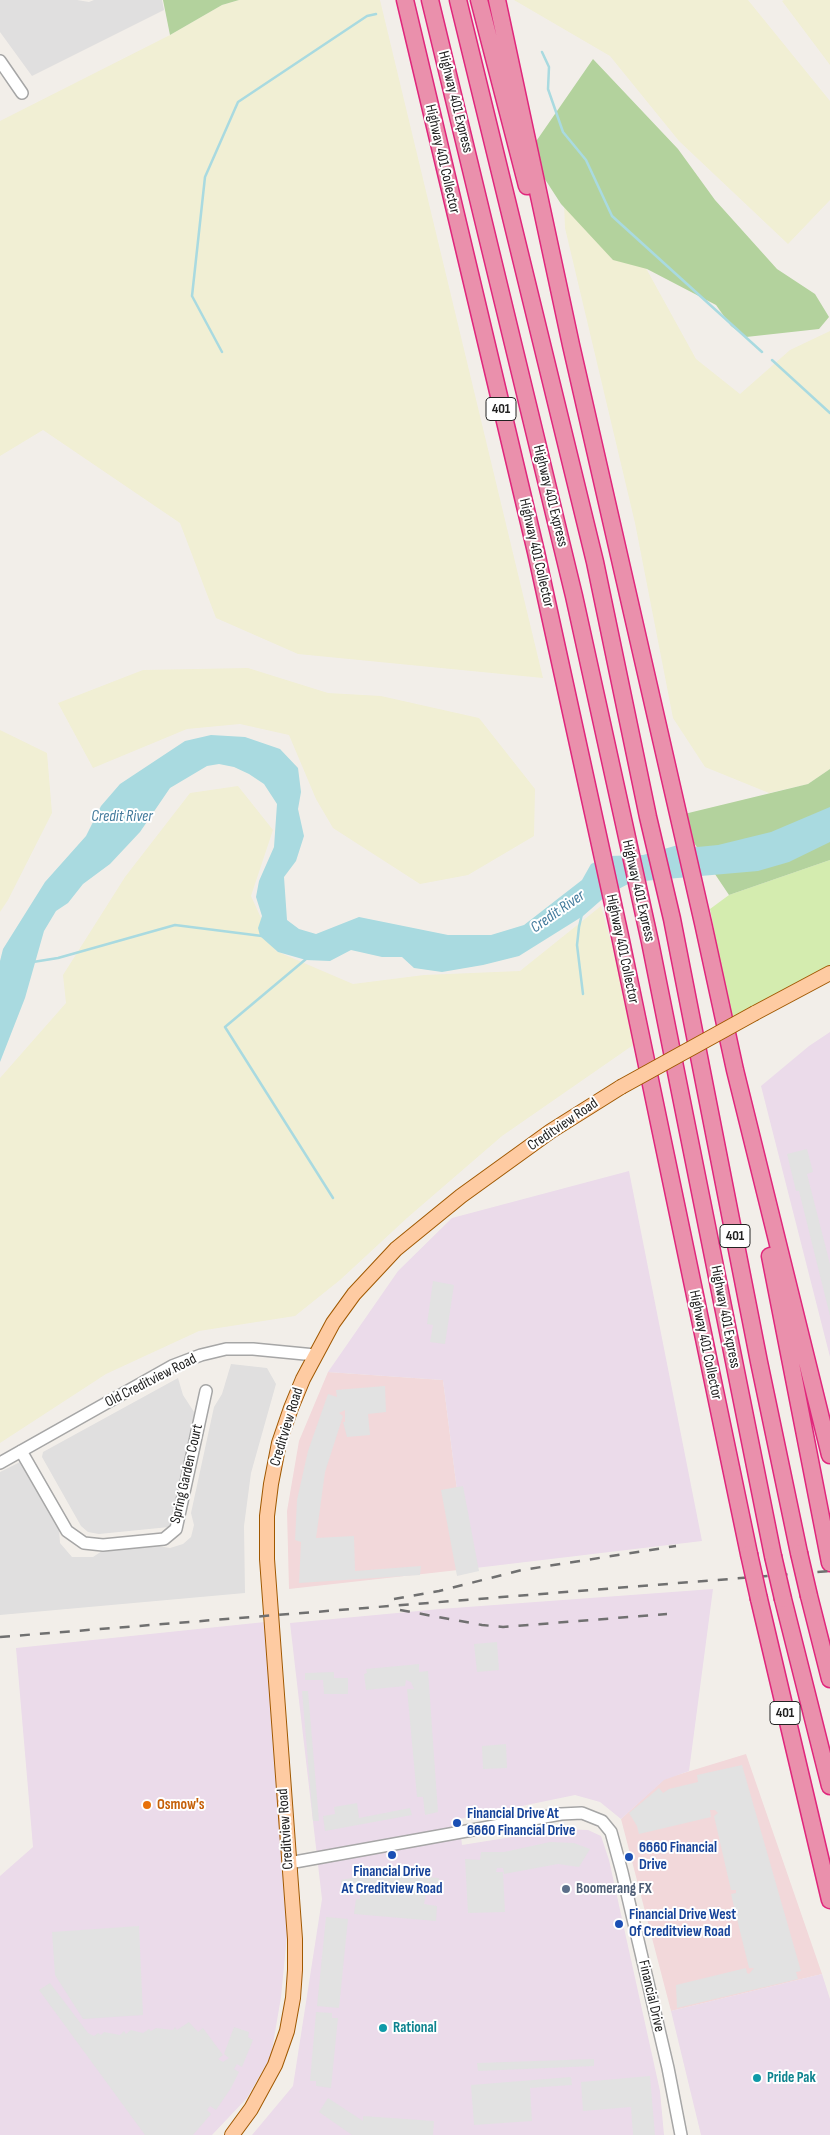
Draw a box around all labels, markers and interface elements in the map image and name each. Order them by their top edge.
street label: Highway 401 Express [434,49,476,155]
street label: Highway 401 Collector [421,103,463,215]
road number: 401 [486,398,516,420]
street label: Highway 401 Express [529,443,571,549]
street label: Highway 401 Collector [515,497,557,609]
water label: Credit River [91,807,153,827]
street label: Highway 401 Express [618,838,658,944]
water label: Credit River [527,886,589,938]
street label: Highway 401 Collector [602,893,642,1005]
street label: Creditview Road [524,1095,602,1155]
road number: 401 [720,1224,750,1248]
street label: Highway 401 Express [706,1264,744,1370]
street label: Highway 401 Collector [685,1289,725,1401]
street label: Old Creditview Road [102,1350,200,1412]
street label: Creditview Road [267,1385,307,1469]
street label: Spring Garden Court [167,1423,207,1525]
road number: 401 [770,1702,800,1725]
street label: Creditview Road [274,1788,298,1870]
place label: Osmow's [157,1796,204,1814]
marker: Osmow's [141,1799,153,1811]
place label: Financial Drive At 6660 Financial Drive [467,1805,575,1840]
marker: Financial Drive At 6660 Financial Drive [451,1817,463,1829]
place label: 6660 Financial Drive [639,1839,717,1874]
marker: Financial Drive At Creditview Road [386,1849,398,1861]
marker: 6660 Financial Drive [623,1851,635,1863]
place label: Financial Drive At Creditview Road [342,1863,442,1898]
place label: Boomerang FX [576,1880,652,1898]
marker: Boomerang FX [560,1883,572,1895]
place label: Financial Drive West Of Creditview Road [629,1906,736,1941]
marker: Financial Drive West Of Creditview Road [613,1918,625,1930]
street label: Financial Drive [634,1958,668,2034]
place label: Rational [393,2019,437,2037]
marker: Rational [377,2022,389,2034]
place label: Pride Pak [767,2069,816,2087]
marker: Pride Pak [751,2072,763,2084]

